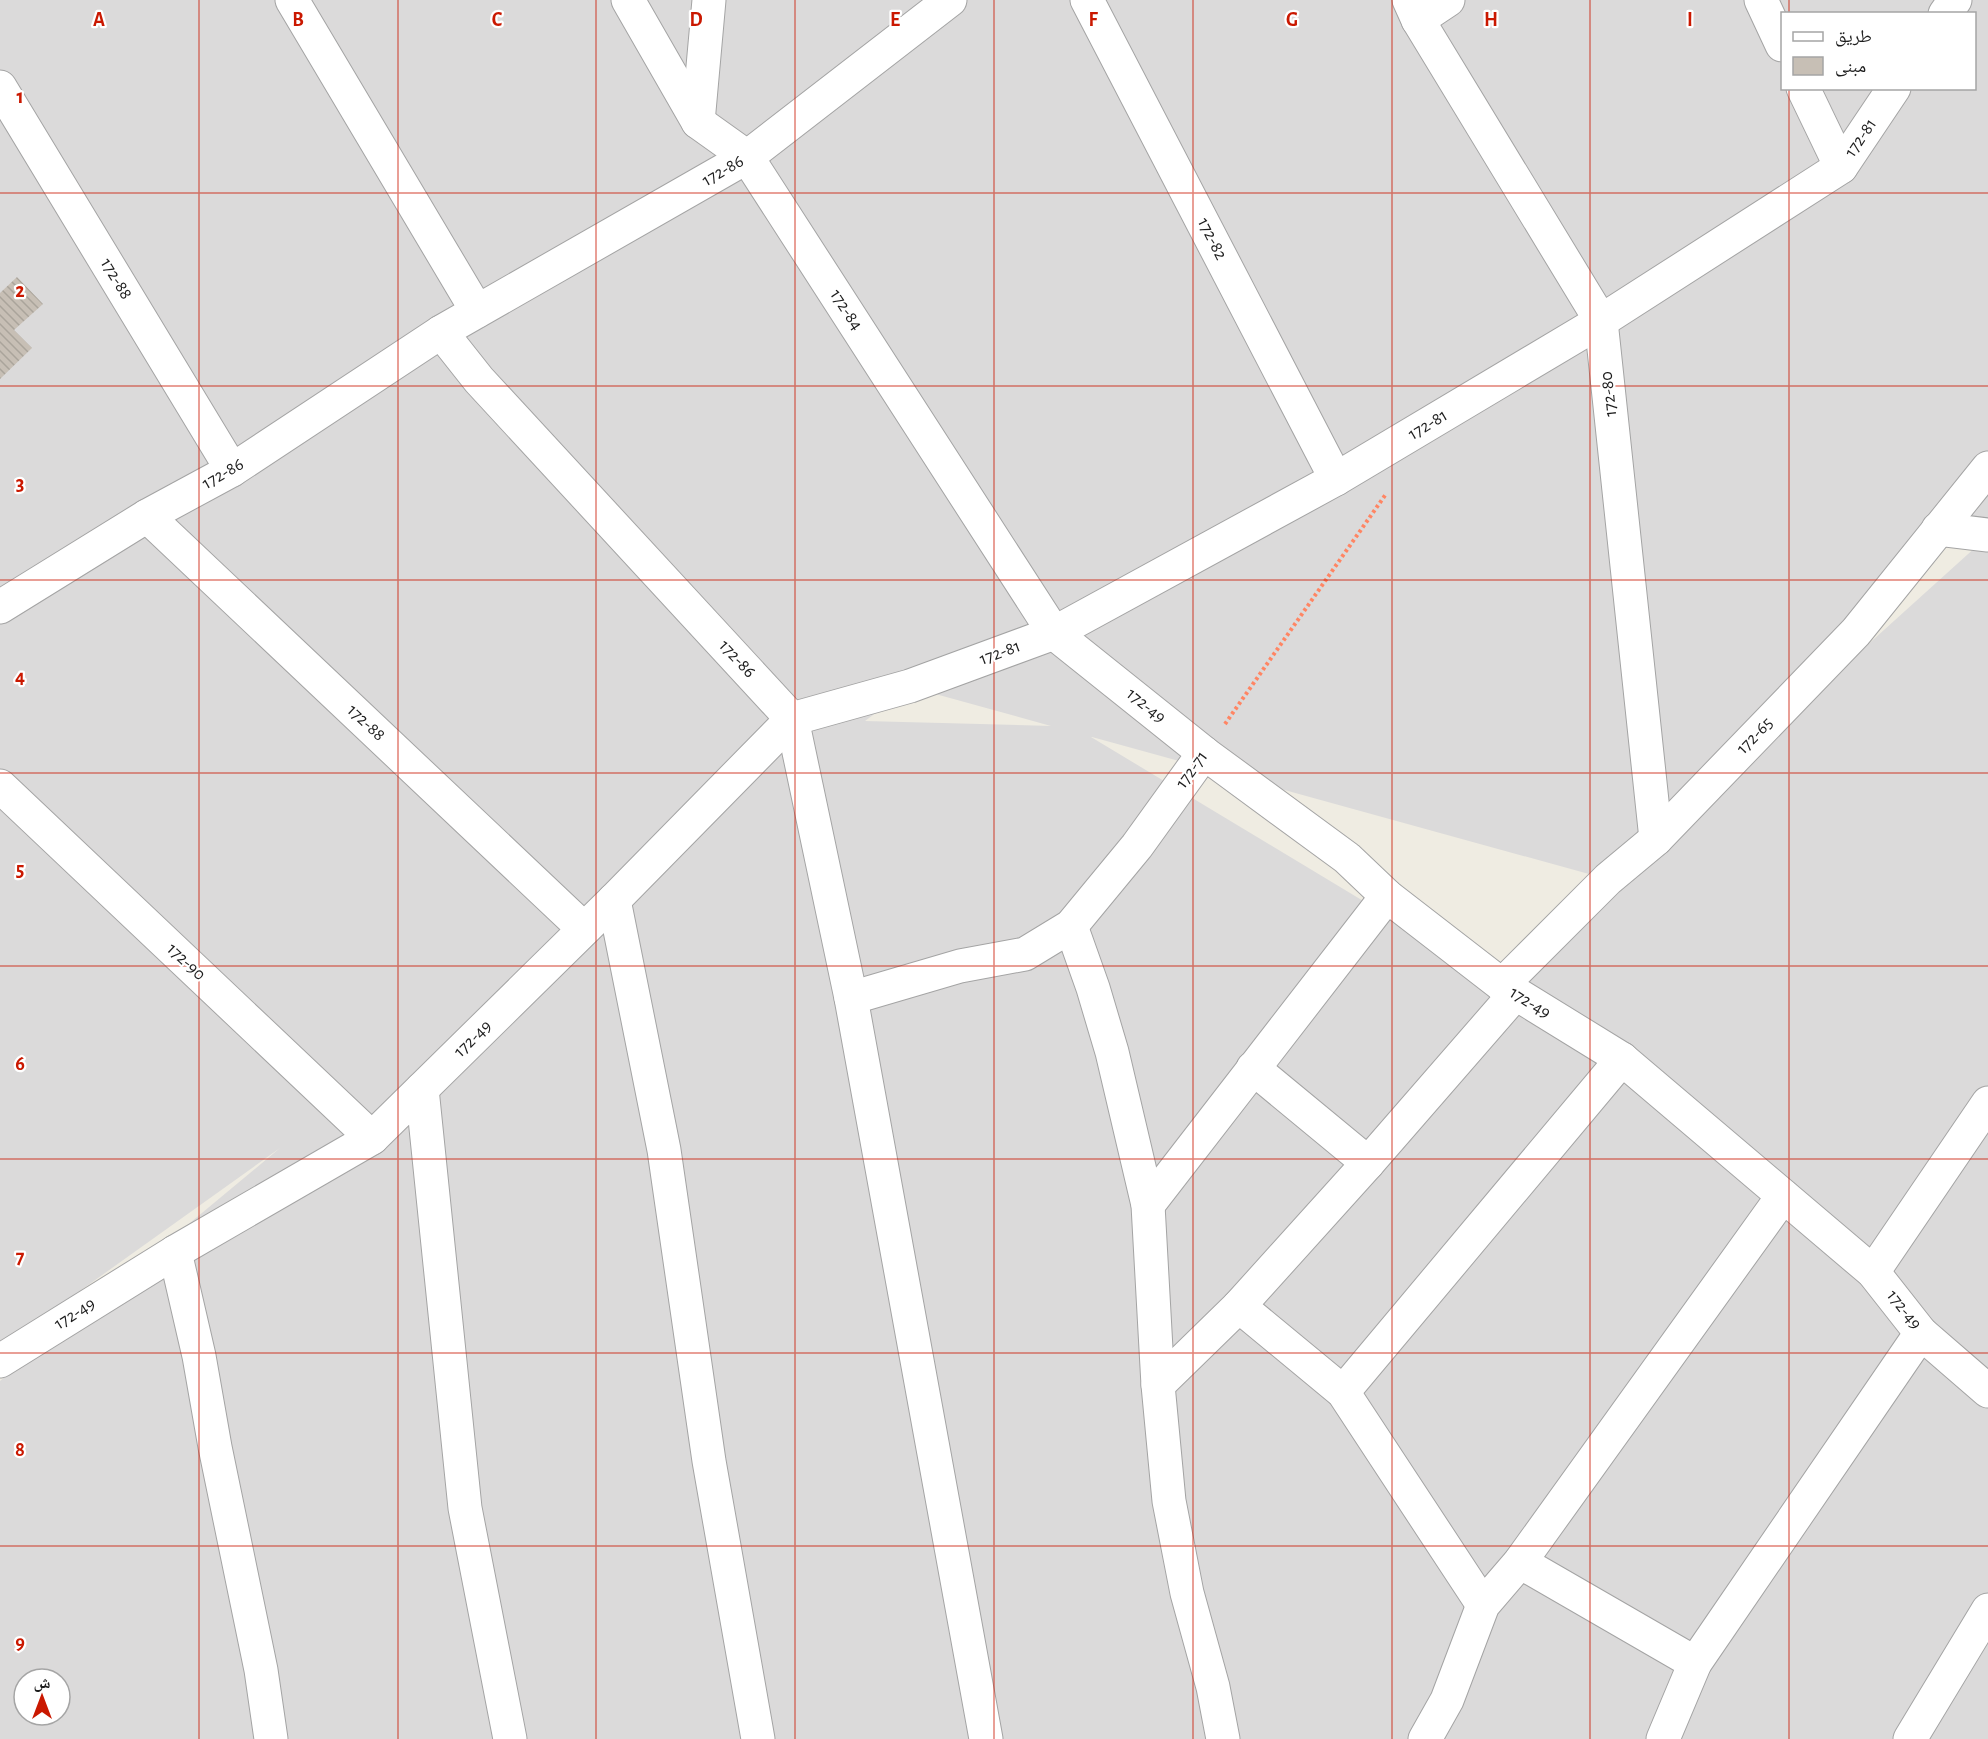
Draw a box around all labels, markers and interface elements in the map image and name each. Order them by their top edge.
text: A [93,10,105,30]
text: B [292,10,304,30]
text: C [492,10,503,30]
text: D [689,10,703,30]
text: E [890,10,900,30]
text: F [1088,10,1098,30]
text: G [1286,10,1298,30]
text: H [1484,10,1498,30]
text: I [1687,10,1693,30]
legend [1781,12,1976,90]
text: طريق [1835,28,1872,47]
text: مبنى [1835,58,1866,77]
text: 1 [16,87,24,107]
street label: 172-81 [1842,115,1880,161]
street label: 172-86 [699,152,747,190]
street label: 172-82 [1194,215,1230,263]
street label: 172-88 [97,255,135,303]
text: 2 [15,281,25,301]
street label: 172-84 [826,286,866,334]
street label: 172-80 [1598,370,1620,418]
street label: 172-81 [1405,406,1451,444]
street label: 172-86 [199,455,247,493]
text: 3 [16,474,24,494]
street label: 172-86 [715,637,759,681]
street label: 172-81 [977,637,1023,669]
text: 4 [15,667,25,687]
street label: 172-49 [1123,685,1169,727]
street label: 172-88 [344,701,388,745]
street label: 172-65 [1733,714,1777,758]
street label: 172-71 [1173,748,1211,792]
text: 5 [16,860,24,880]
street label: 172-90 [163,940,209,984]
street label: 172-49 [1506,984,1554,1022]
street label: 172-49 [451,1017,495,1061]
text: 6 [15,1054,25,1074]
text: 7 [16,1247,25,1267]
street label: 172-49 [1883,1287,1925,1333]
street label: 172-49 [51,1295,99,1333]
text: 8 [15,1440,25,1460]
text: 9 [15,1633,25,1653]
north arrow [12,1667,72,1727]
text: ش [34,1675,51,1692]

